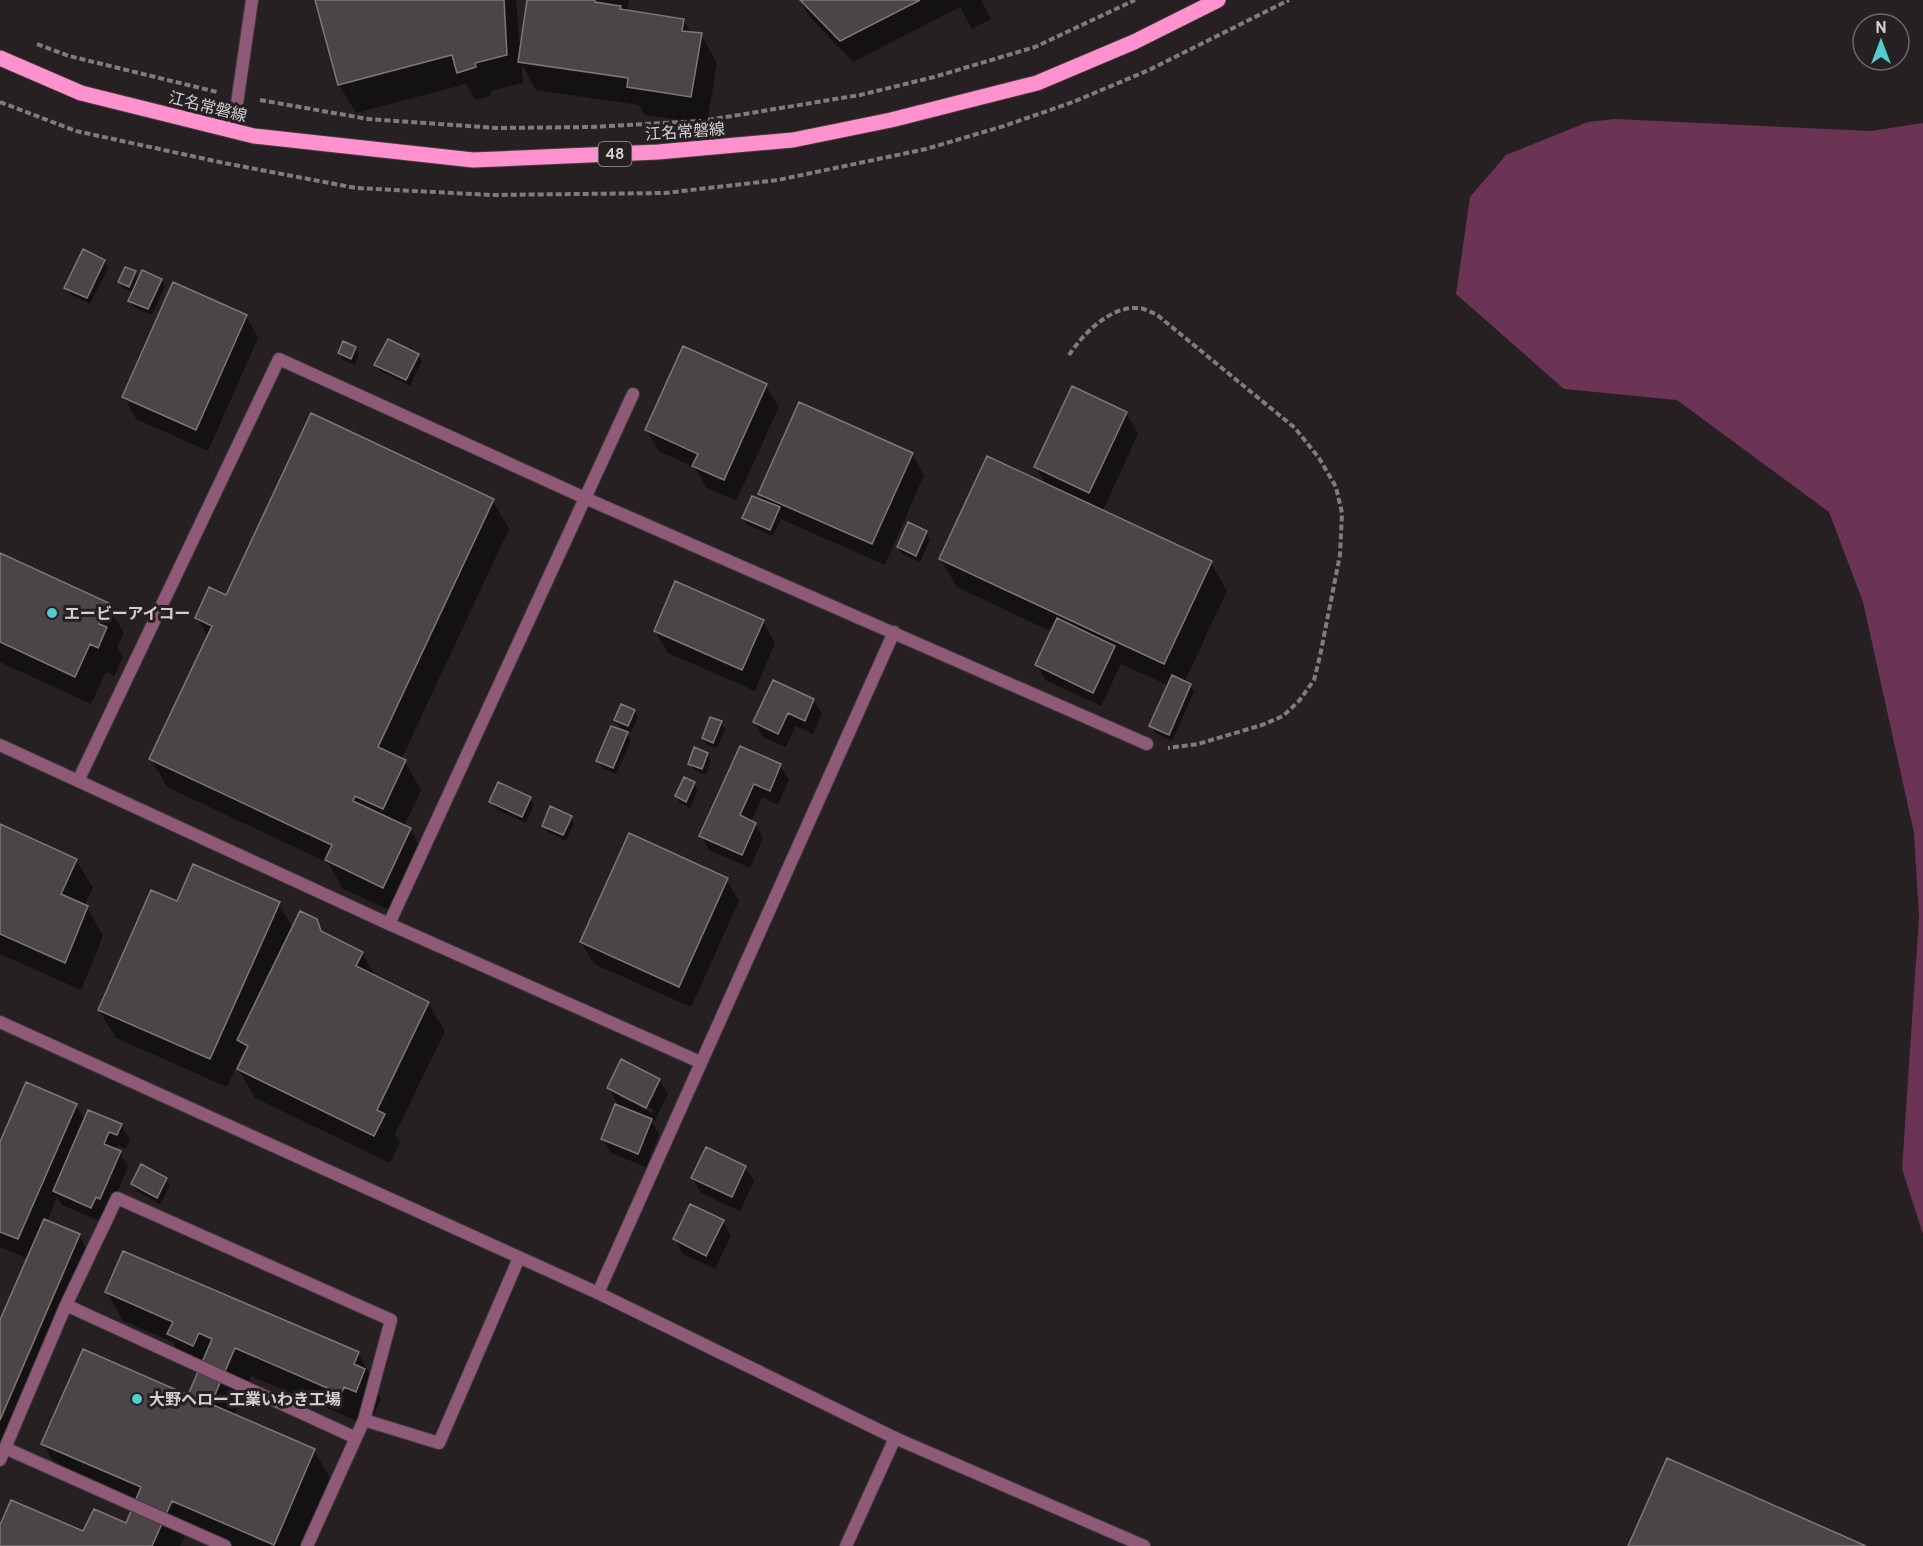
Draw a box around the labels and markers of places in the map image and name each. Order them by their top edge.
place label: エービーアイコー [64,605,191,625]
marker: エービーアイコー [45,606,59,620]
place label: 大野ヘロー工業いわき工場 [149,1391,341,1411]
marker: 大野ヘロー工業いわき工場 [130,1392,144,1406]

